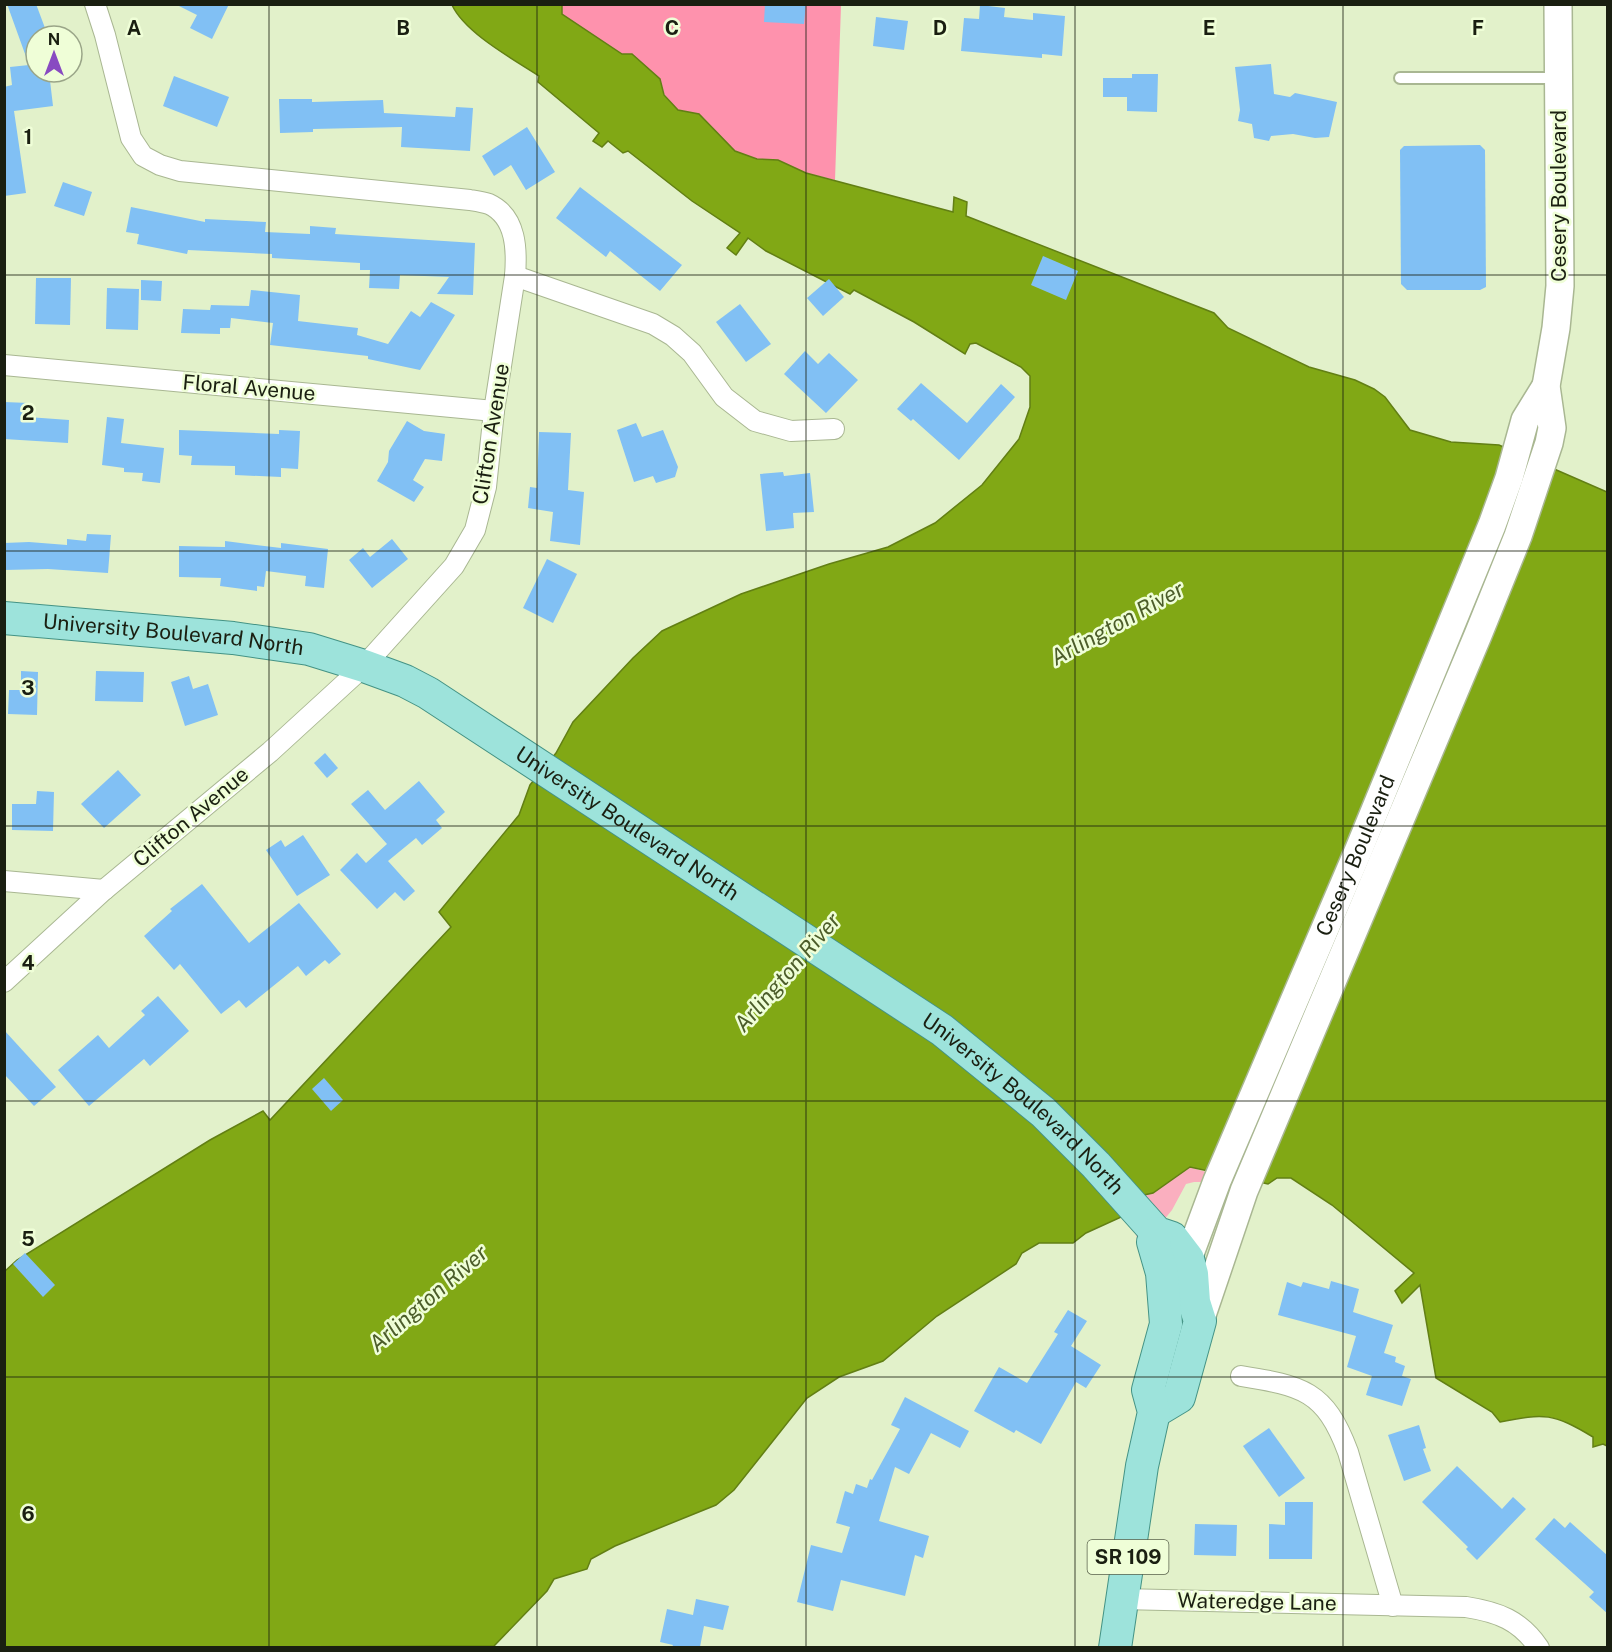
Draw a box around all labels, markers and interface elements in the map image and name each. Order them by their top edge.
text: A [127,16,141,40]
text: B [396,16,410,40]
text: C [665,16,679,40]
text: D [933,16,947,40]
text: E [1203,16,1215,40]
text: F [1472,16,1484,40]
north arrow [24,24,84,84]
text: N [48,30,60,49]
street label: Cesery Boulevard [1546,110,1571,282]
text: 1 [24,125,32,149]
street label: Clifton Avenue [467,362,514,506]
street label: Floral Avenue [182,369,316,406]
text: 2 [22,401,34,425]
water label: Arlington River [1046,575,1189,670]
street label: University Boulevard North [42,608,305,660]
text: 3 [21,676,35,700]
street label: University Boulevard North [511,741,744,905]
street label: Clifton Avenue [128,761,253,872]
street label: Cesery Boulevard [1310,771,1400,940]
water label: Arlington River [728,907,846,1037]
text: 4 [21,951,35,975]
street label: University Boulevard North [917,1007,1129,1199]
text: 5 [21,1227,35,1251]
water label: Arlington River [363,1239,493,1357]
text: 6 [21,1502,35,1526]
road number: SR 109 [1088,1540,1168,1574]
street label: Wateredge Lane [1177,1588,1337,1615]

